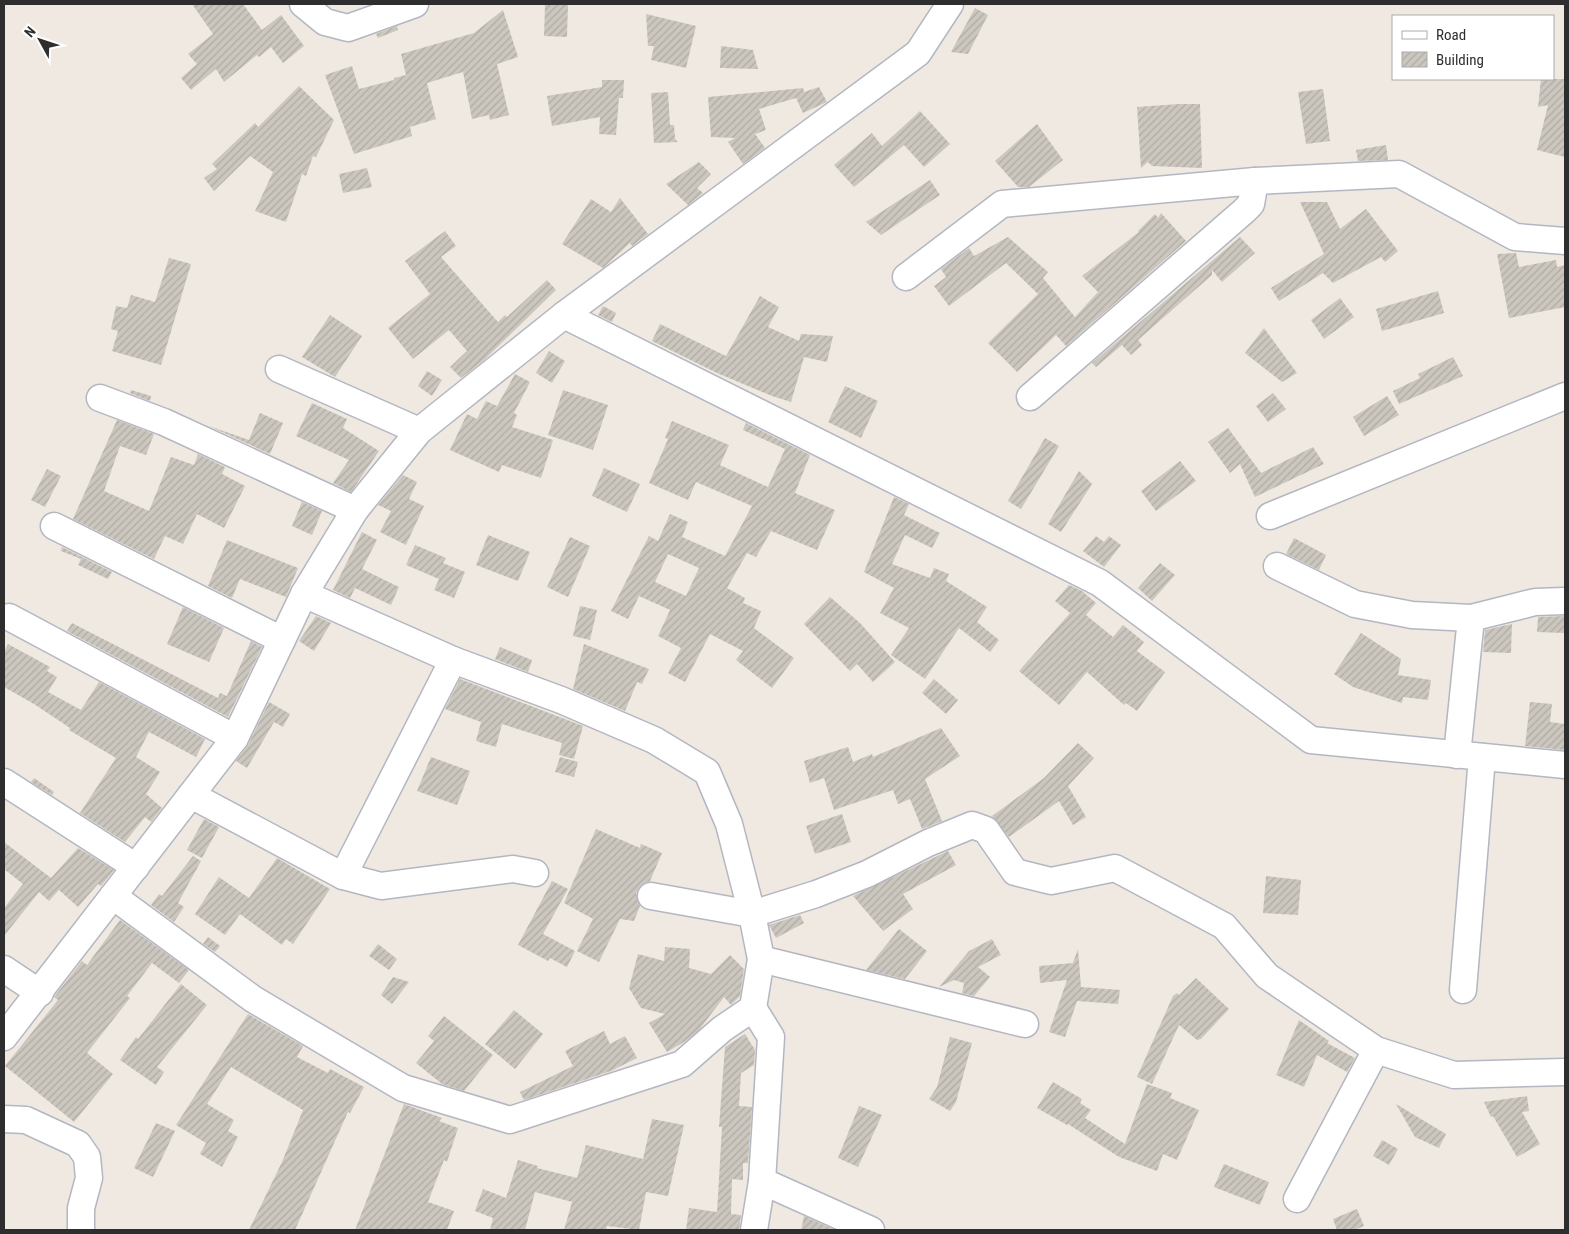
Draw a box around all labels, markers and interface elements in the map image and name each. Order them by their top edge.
north arrow [15,15,65,65]
legend [1392,15,1554,80]
text: N [21,23,39,40]
text: Road [1436,26,1466,44]
text: Building [1436,51,1484,69]

